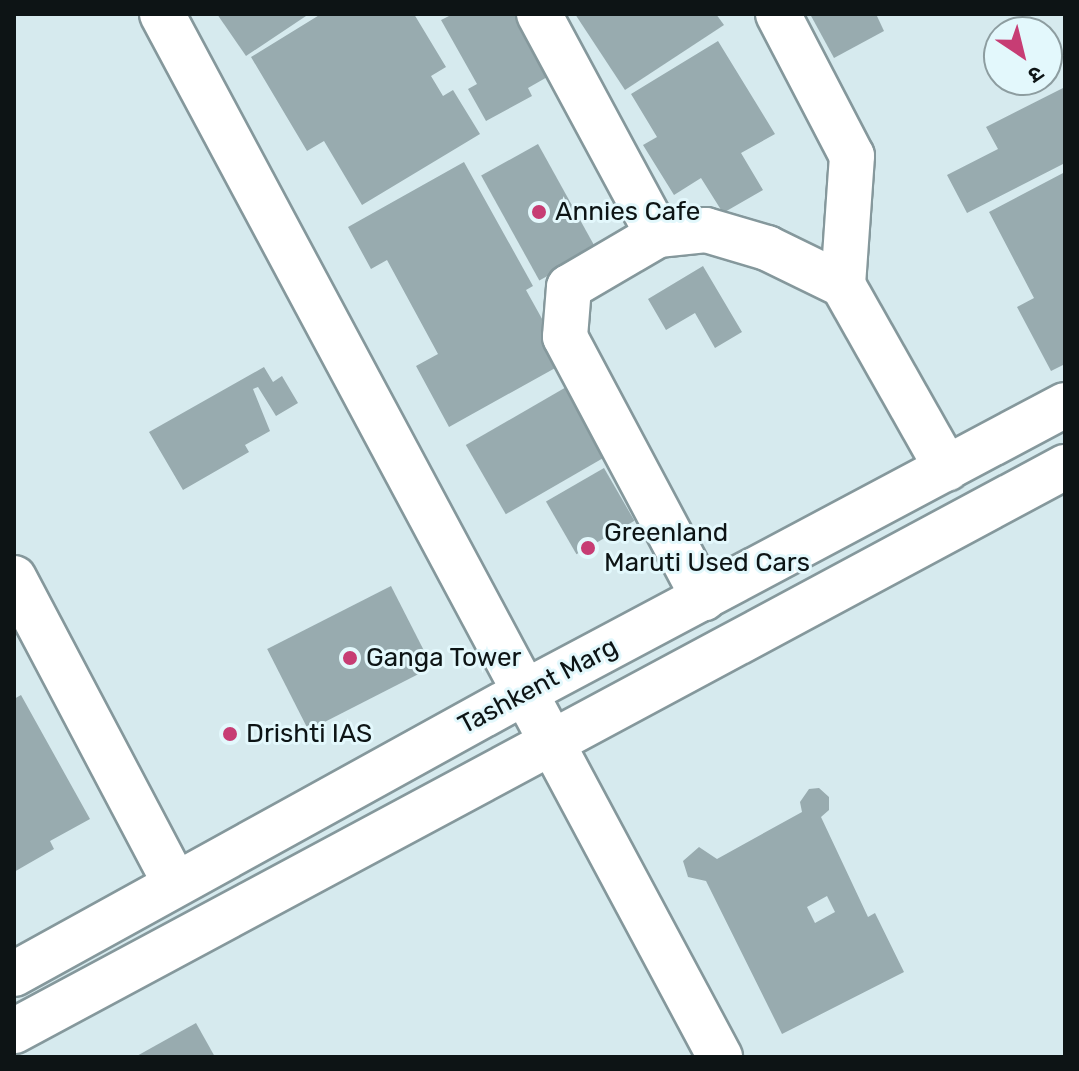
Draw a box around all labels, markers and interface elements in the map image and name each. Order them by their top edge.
north arrow [983,16,1063,96]
text: उ [1023,60,1049,89]
place label: Annies Cafe [555,196,700,228]
marker: Annies Cafe [530,203,548,221]
place label: Greenland Maruti Used Cars [604,517,810,578]
marker: Greenland Maruti Used Cars [579,539,597,557]
street label: Tashkent Marg [453,631,623,741]
place label: Ganga Tower [366,642,522,674]
marker: Ganga Tower [341,649,359,667]
place label: Drishti IAS [246,718,372,750]
marker: Drishti IAS [221,725,239,743]

